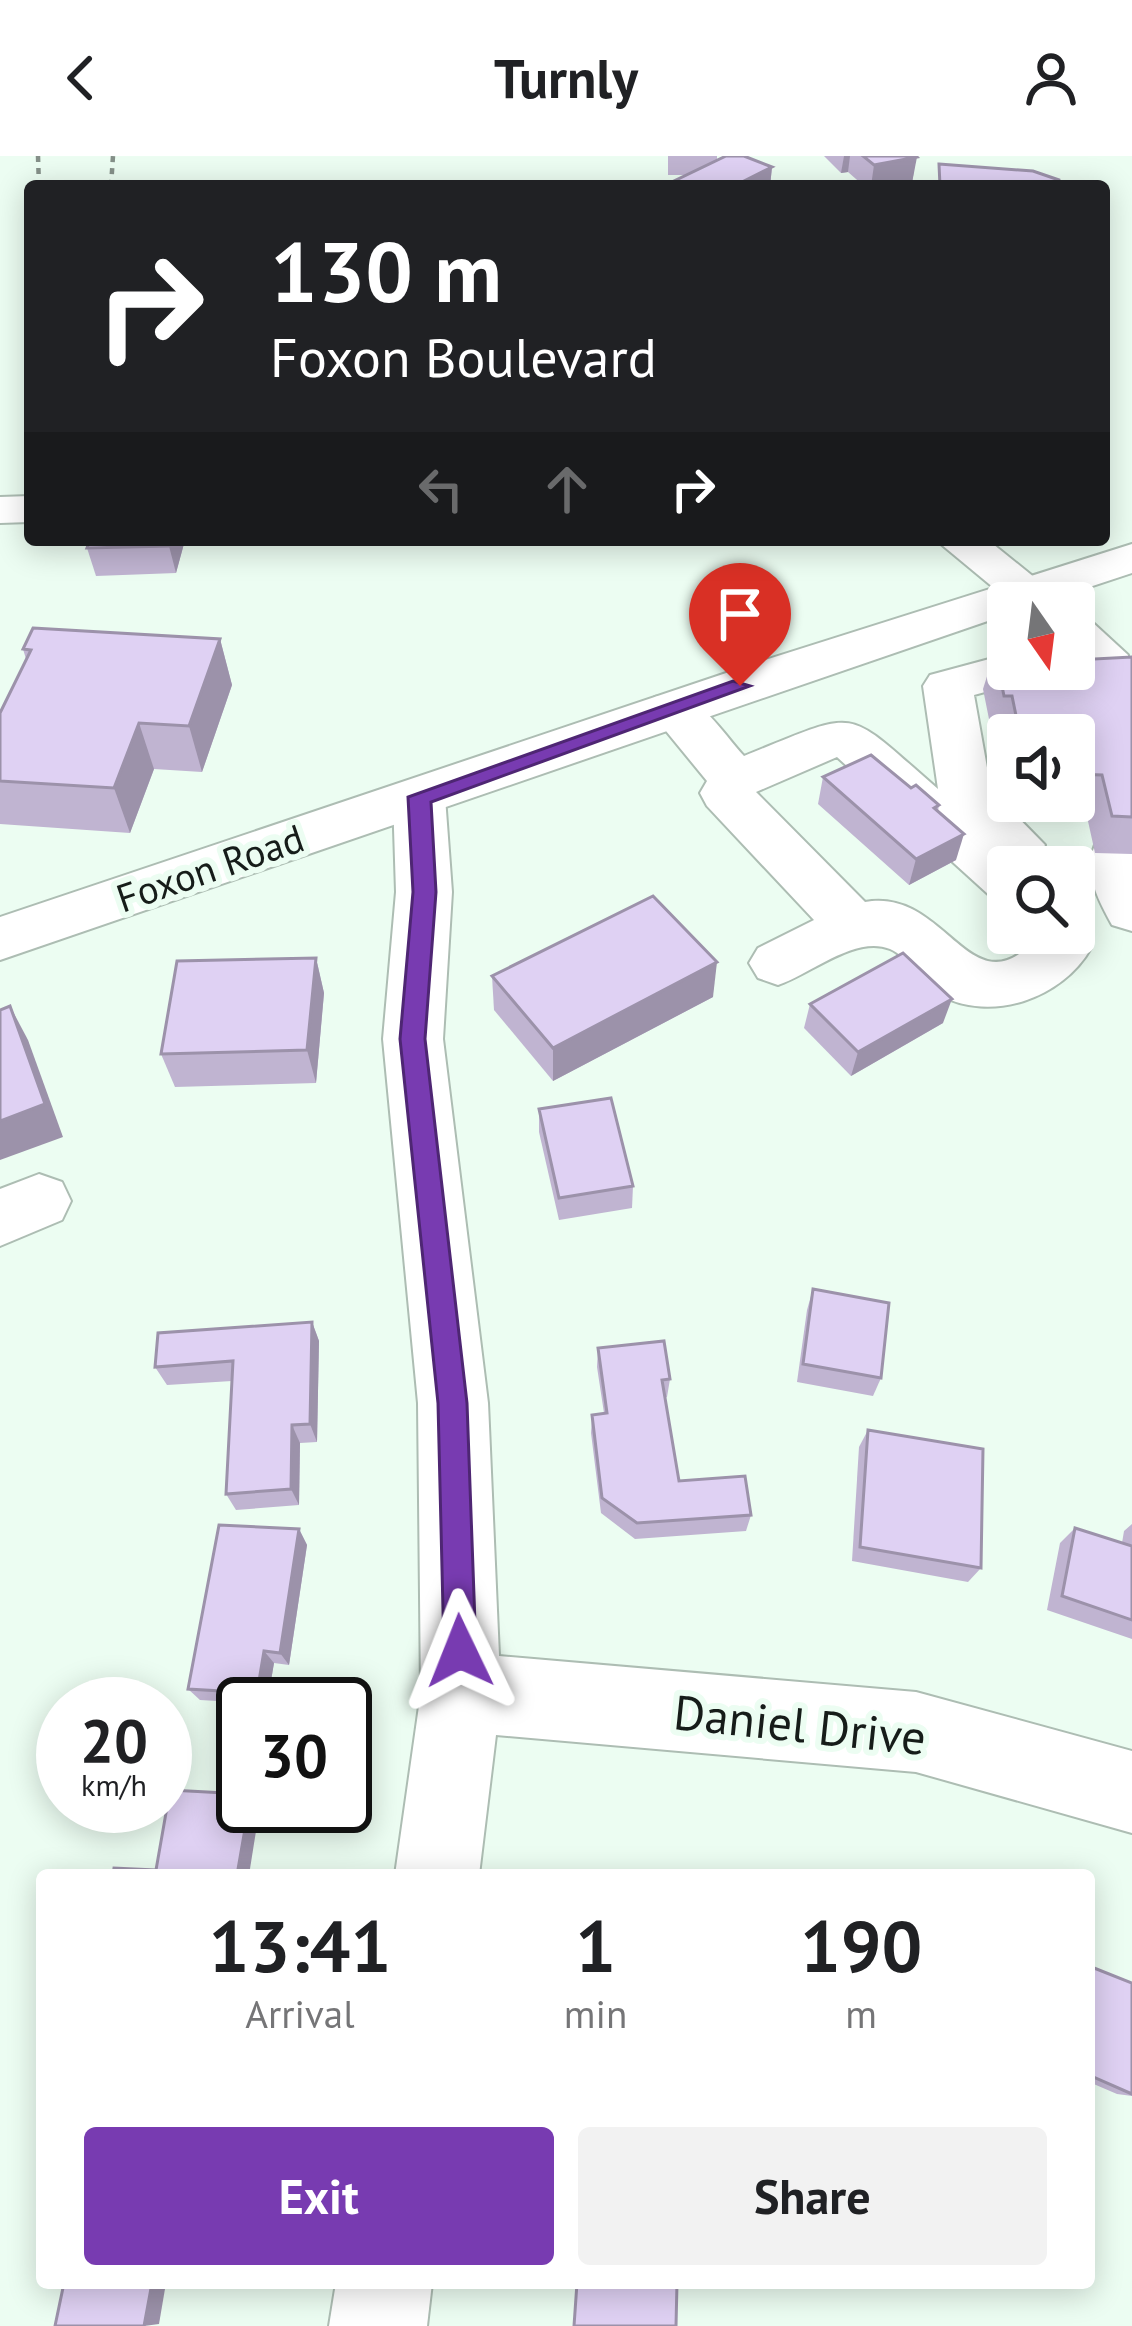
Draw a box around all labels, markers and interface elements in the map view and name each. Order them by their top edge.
text: Turnly [494,43,638,113]
icon: back [48,45,114,111]
icon: person [1018,45,1084,111]
text: 130 m [270,216,502,325]
icon: right [72,228,228,384]
text: Foxon Boulevard [270,322,657,392]
icon: left [408,456,474,522]
icon: ahead [534,456,600,522]
icon: right [660,456,726,522]
pin [689,563,791,686]
icon: arrive [707,581,773,647]
north arrow [987,582,1095,690]
map controls [987,582,1095,954]
button: sound [987,714,1095,822]
street label: Foxon Road [110,812,310,923]
button: search [987,846,1095,954]
position arrow [397,1588,523,1714]
speed limit sign: 30 [216,1677,372,1833]
street label: Daniel Drive [671,1680,929,1768]
text: 20 [80,1701,148,1779]
text: km/h [81,1765,147,1804]
text: 13:41 [209,1899,391,1992]
text: 1 [575,1899,616,1992]
text: 190 [800,1899,922,1992]
text: Arrival [245,1988,355,2039]
text: min [564,1988,627,2039]
text: m [845,1988,877,2039]
button: Exit [84,2127,554,2265]
button: Share [578,2127,1047,2265]

